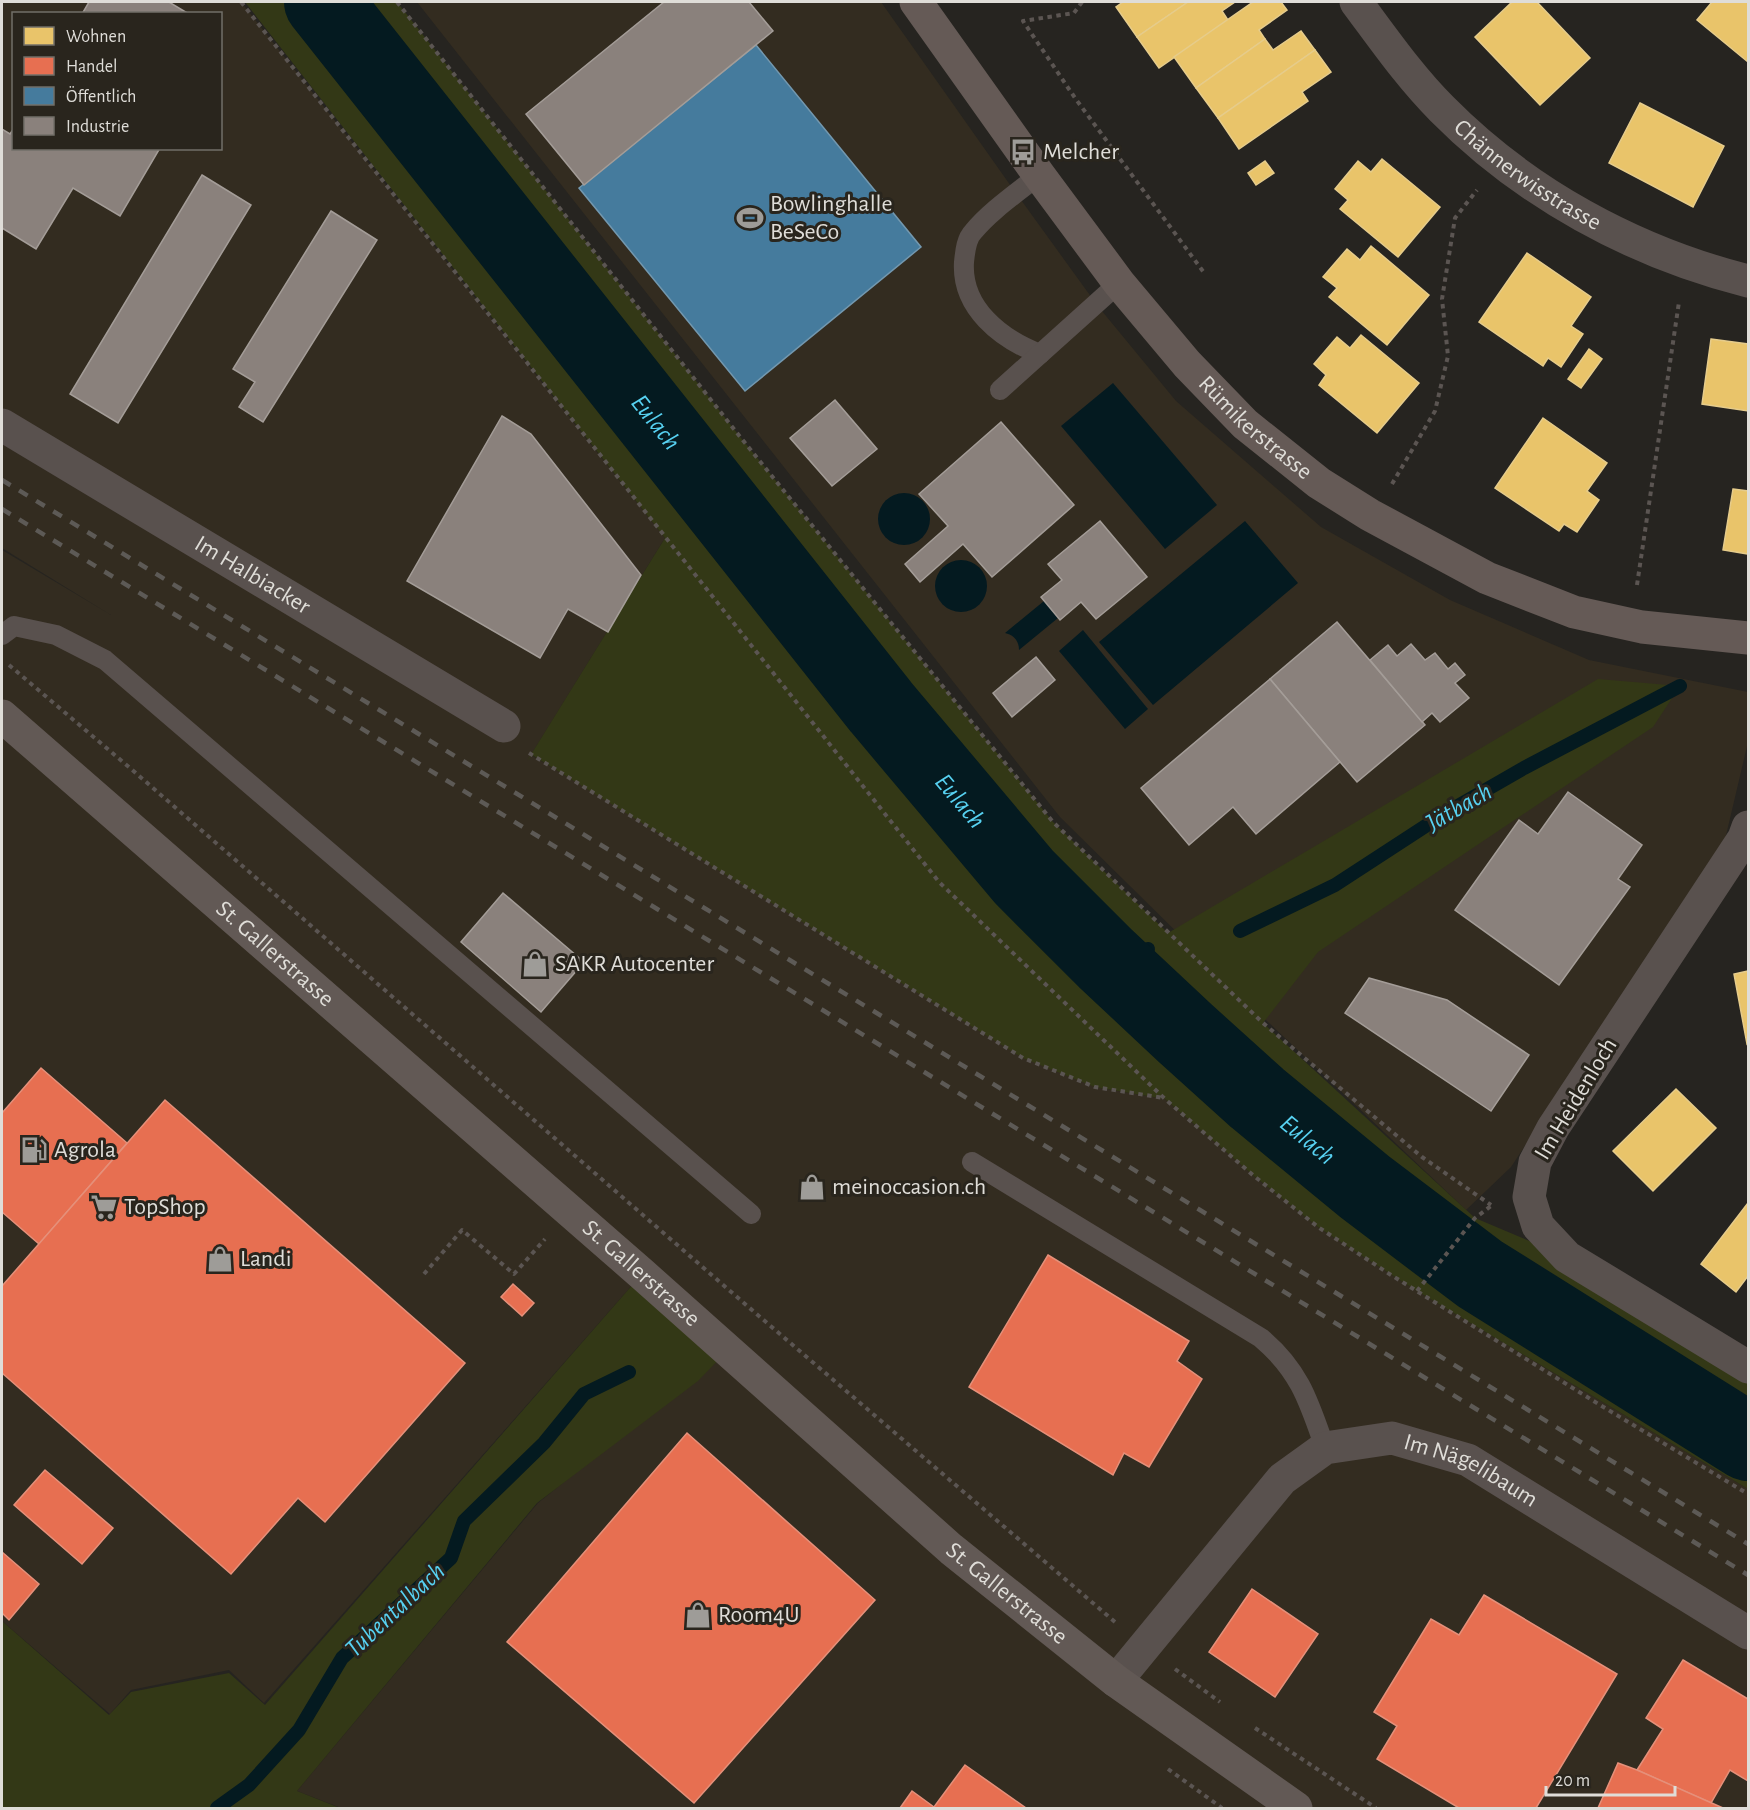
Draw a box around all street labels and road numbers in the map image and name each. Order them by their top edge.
street label: Chännerwisstrasse [1449,115,1605,235]
street label: Rümikerstrasse [1194,371,1316,484]
street label: Im Halbiacker [190,531,315,619]
street label: St. Gallerstrasse [211,896,338,1011]
street label: Im Heidenloch [1530,1034,1622,1164]
street label: St. Gallerstrasse [578,1216,704,1331]
street label: Im Nägelibaum [1401,1430,1542,1512]
street label: St. Gallerstrasse [941,1538,1072,1649]

